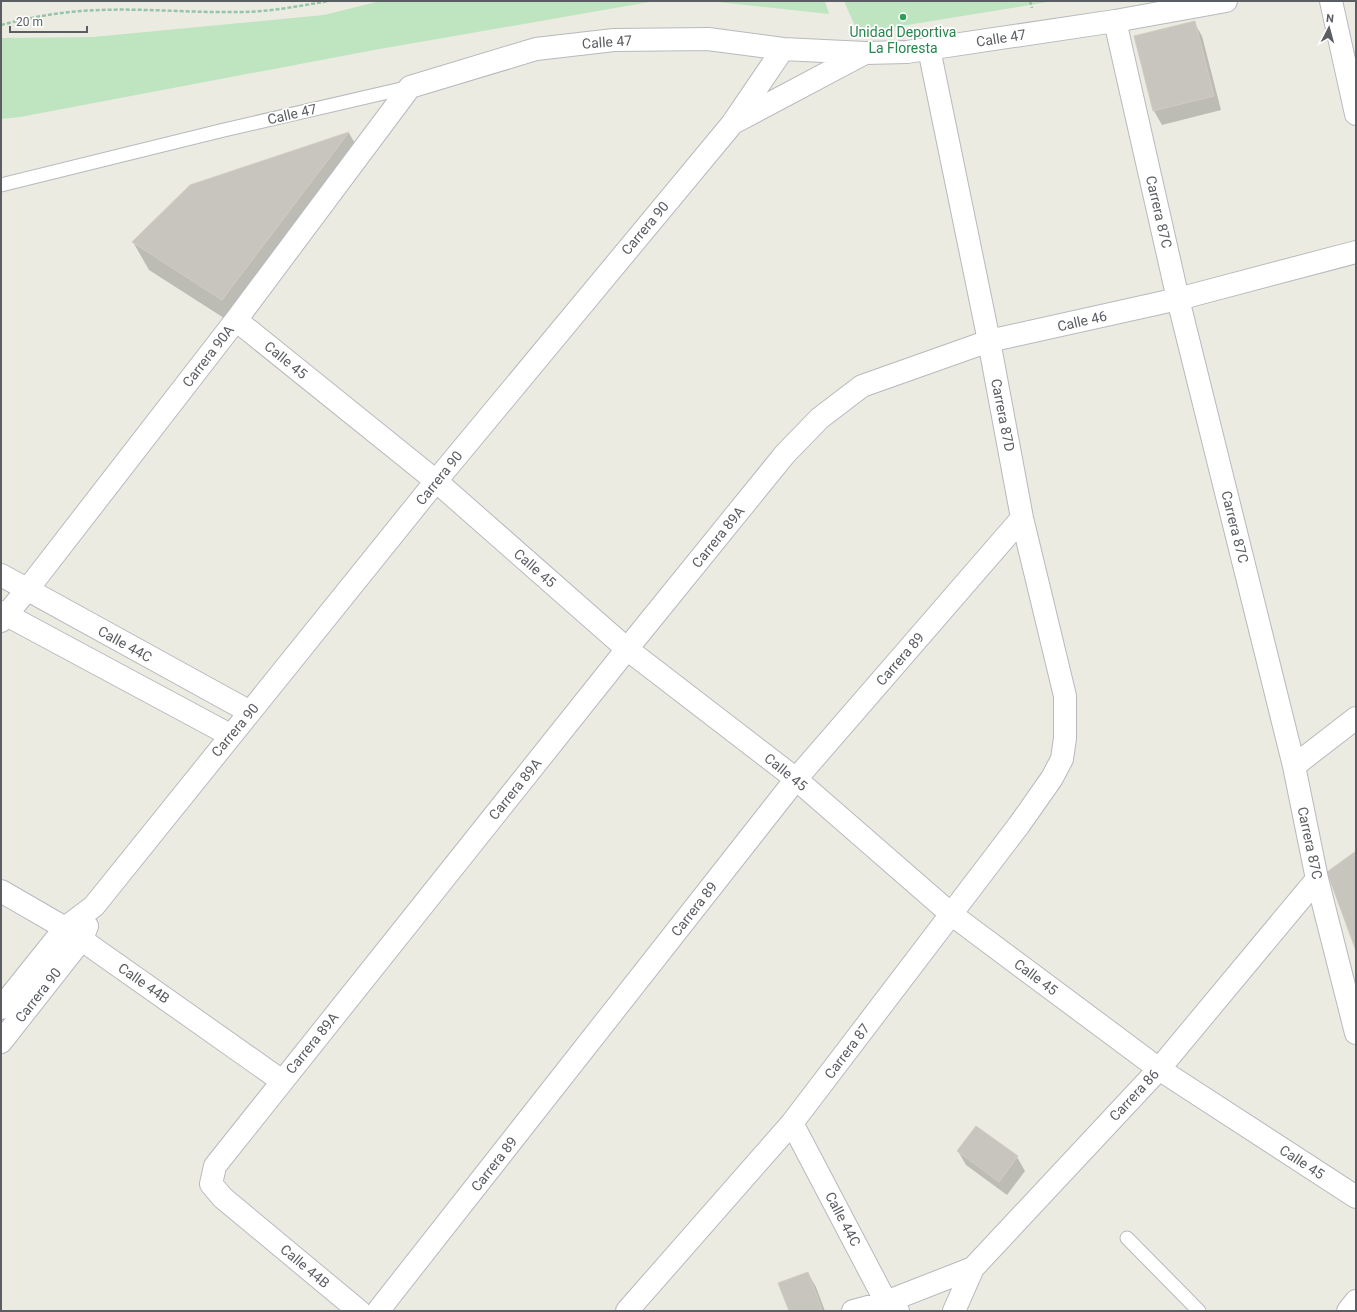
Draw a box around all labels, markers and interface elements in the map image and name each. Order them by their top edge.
scale bar [10,8,87,34]
north arrow [1309,8,1349,48]
marker: Unidad Deportiva La Floresta [898,12,908,22]
text: N [1325,12,1335,25]
text: 20 m [16,15,43,29]
place label: Unidad Deportiva La Floresta [850,24,956,56]
street label: Calle 47 [975,26,1027,50]
street label: Calle 47 [581,32,633,52]
street label: Calle 47 [266,101,318,127]
street label: Carrera 87C [1143,174,1175,250]
street label: Carrera 90 [618,198,672,258]
street label: Calle 46 [1056,308,1108,334]
street label: Carrera 90A [179,322,237,390]
street label: Calle 45 [261,338,311,382]
street label: Carrera 87D [988,377,1018,453]
street label: Carrera 90 [412,448,466,508]
street label: Carrera 87C [1218,489,1252,565]
street label: Carrera 89A [689,503,747,571]
street label: Calle 45 [511,546,559,591]
street label: Calle 44C [95,623,155,665]
street label: Carrera 89 [873,629,927,689]
street label: Carrera 90 [208,700,262,760]
street label: Calle 45 [761,750,811,794]
street label: Carrera 89A [486,755,544,823]
street label: Carrera 87C [1294,805,1326,881]
street label: Carrera 89 [668,879,720,939]
street label: Calle 45 [1011,956,1061,999]
street label: Calle 44B [115,960,173,1006]
street label: Carrera 90 [12,964,64,1025]
street label: Carrera 89A [283,1009,341,1077]
street label: Carrera 87 [821,1020,873,1082]
street label: Carrera 86 [1106,1066,1162,1124]
street label: Carrera 89 [468,1134,520,1194]
street label: Calle 45 [1277,1142,1328,1182]
street label: Calle 44C [822,1189,864,1249]
street label: Calle 44B [277,1241,333,1291]

